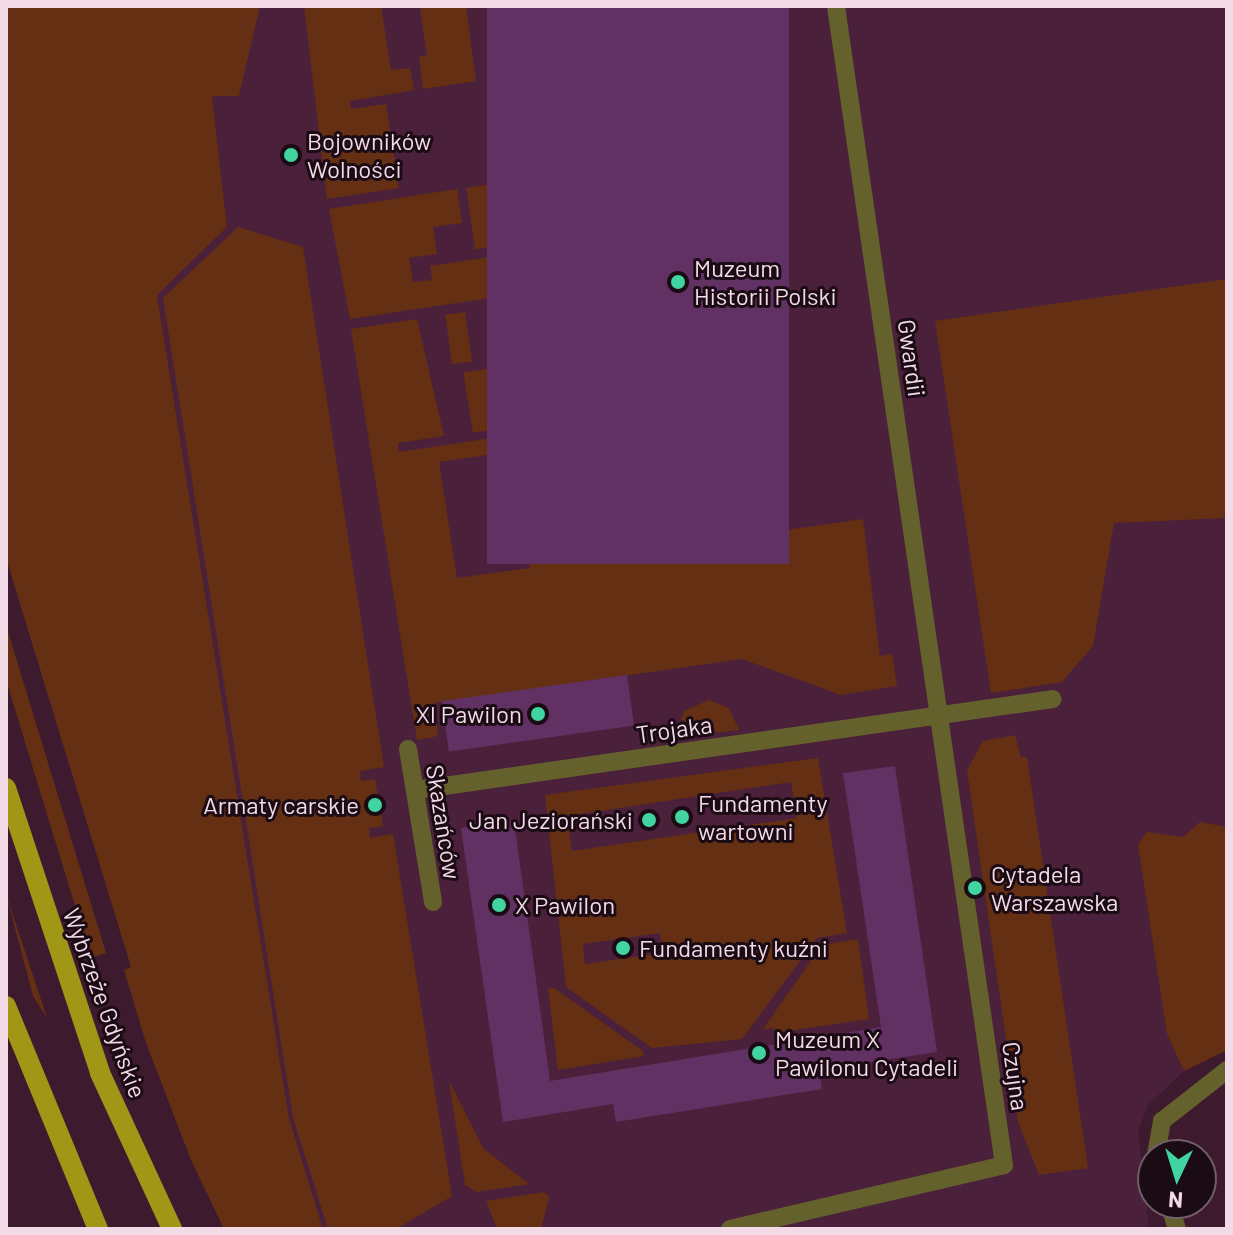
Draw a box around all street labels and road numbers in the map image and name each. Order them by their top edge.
street label: Gwardii [892,317,932,399]
street label: Trojaka [634,709,714,749]
street label: Skazańców [421,763,467,881]
street label: Wybrzeże Gdyńskie [57,904,153,1102]
street label: Czujna [997,1040,1035,1112]

